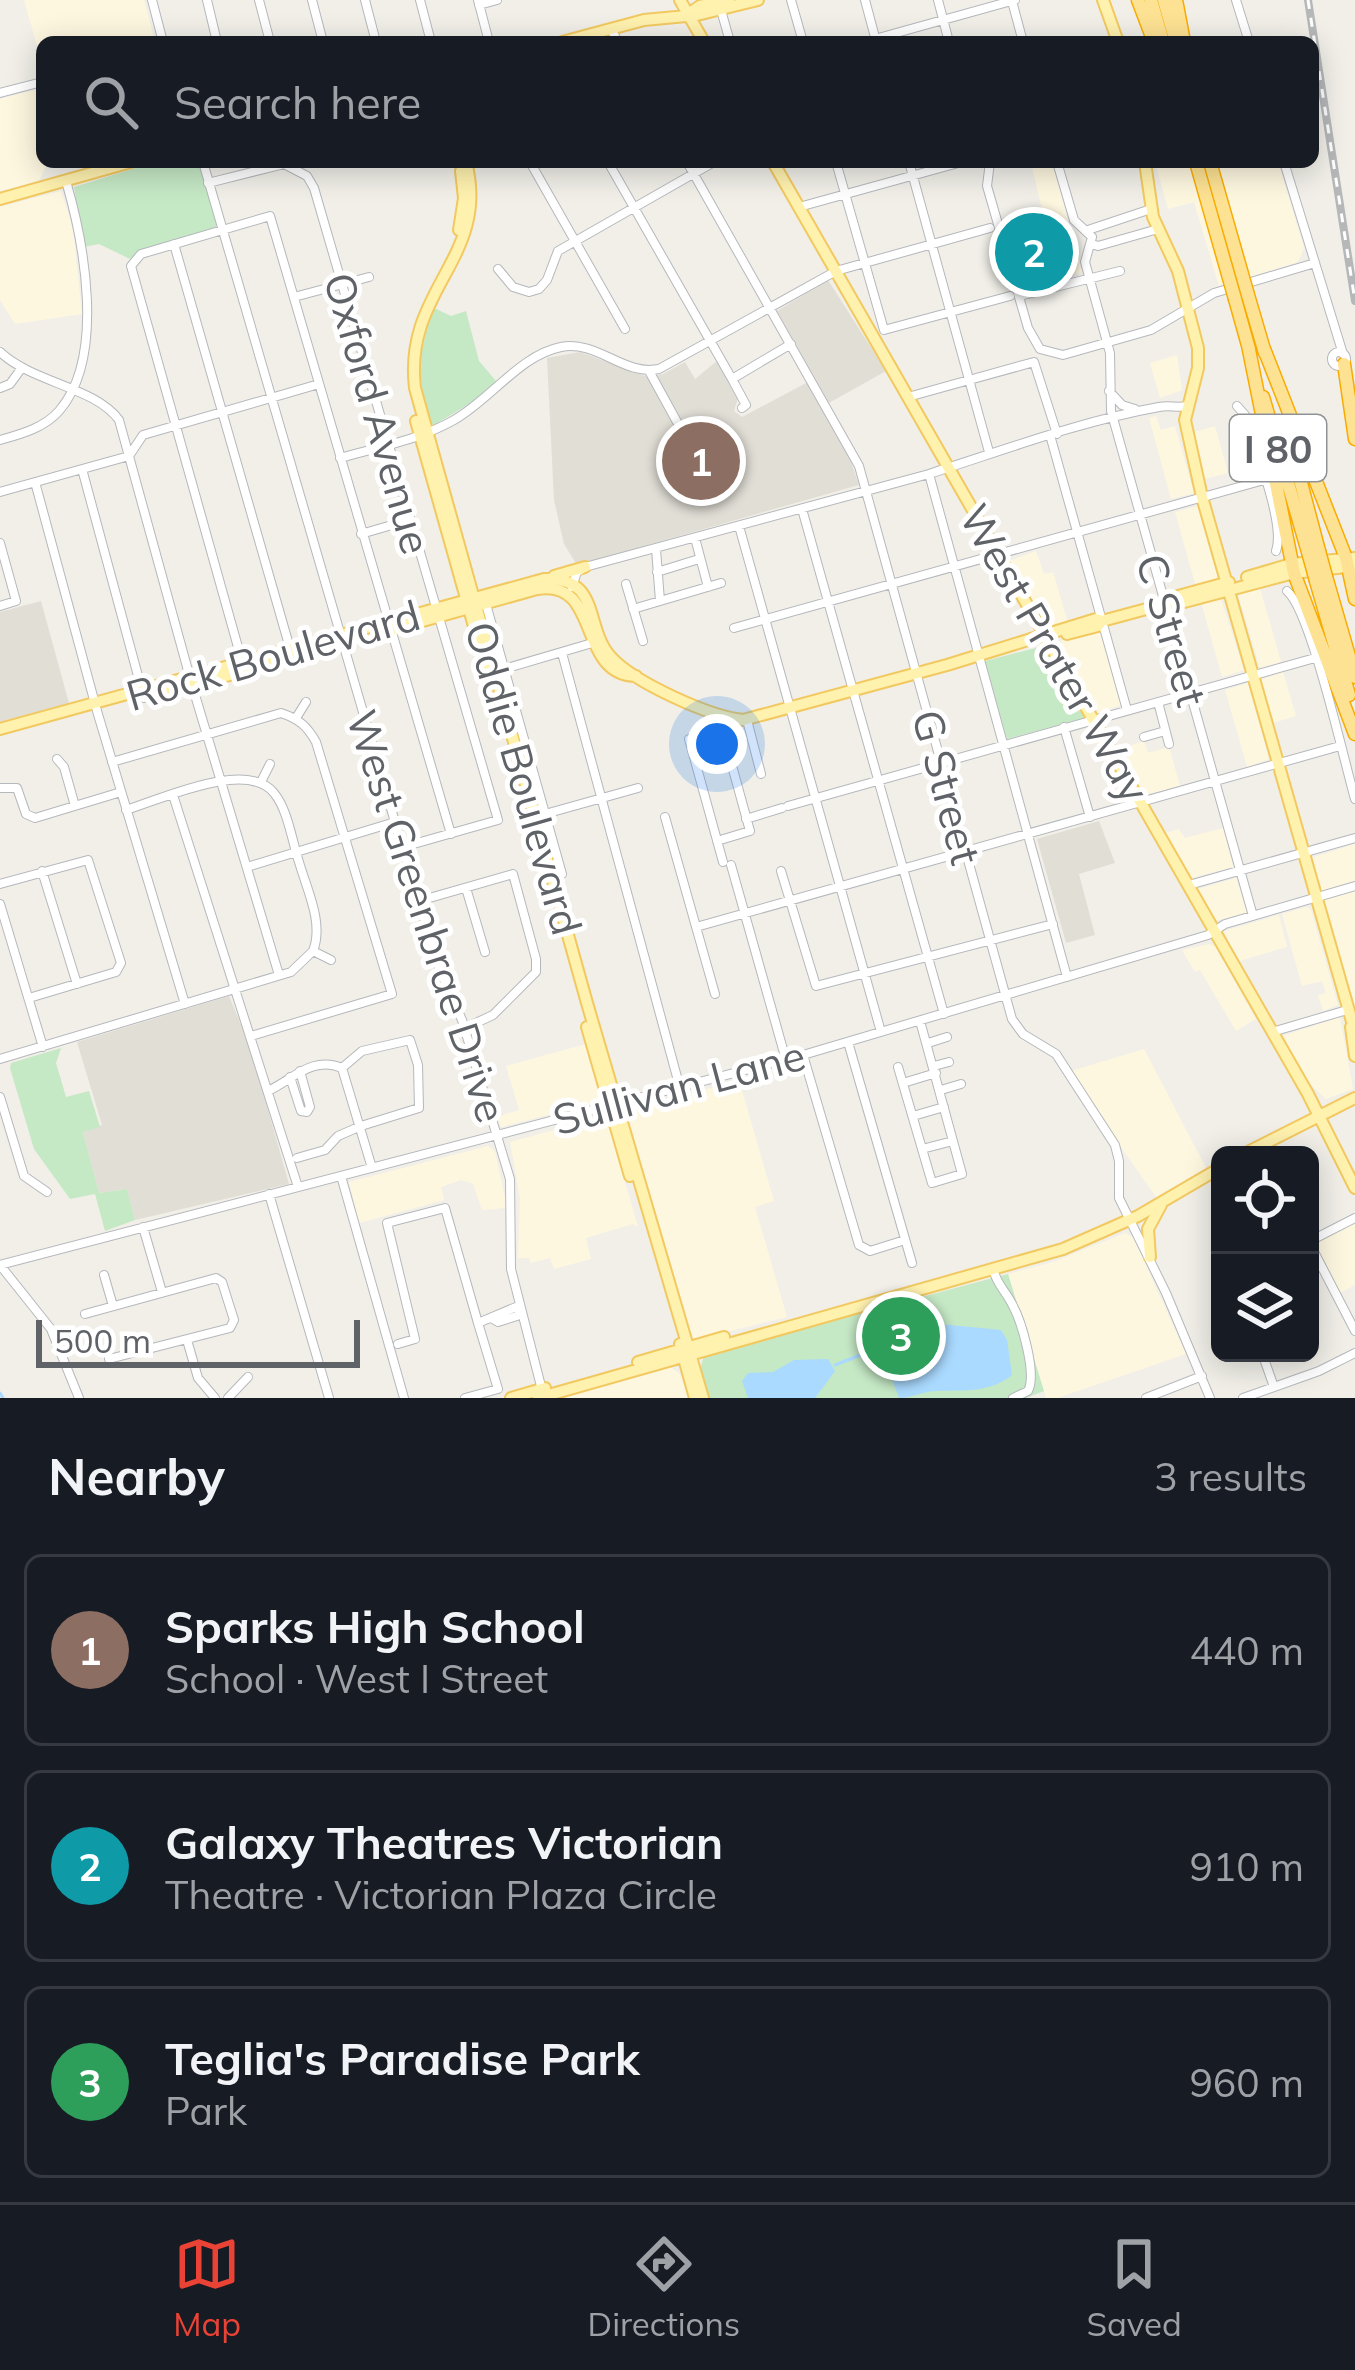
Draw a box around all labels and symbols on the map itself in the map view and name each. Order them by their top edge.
pin: 2 [995,207,1073,297]
street label: Oxford Avenue [313,266,443,560]
road number: I 80 [1230,415,1326,481]
pin: 1 [662,416,740,506]
street label: West Prater Way [948,494,1162,812]
street label: C Street [1125,548,1219,712]
street label: Rock Boulevard [120,588,426,722]
street label: Oddie Boulevard [454,615,594,941]
street label: West Greenbrae Drive [335,703,519,1129]
street label: G Street [901,704,993,870]
your location [687,714,747,774]
street label: Sullivan Lane [547,1028,811,1146]
pin: 3 [862,1291,940,1381]
scale bar [36,1314,360,1367]

